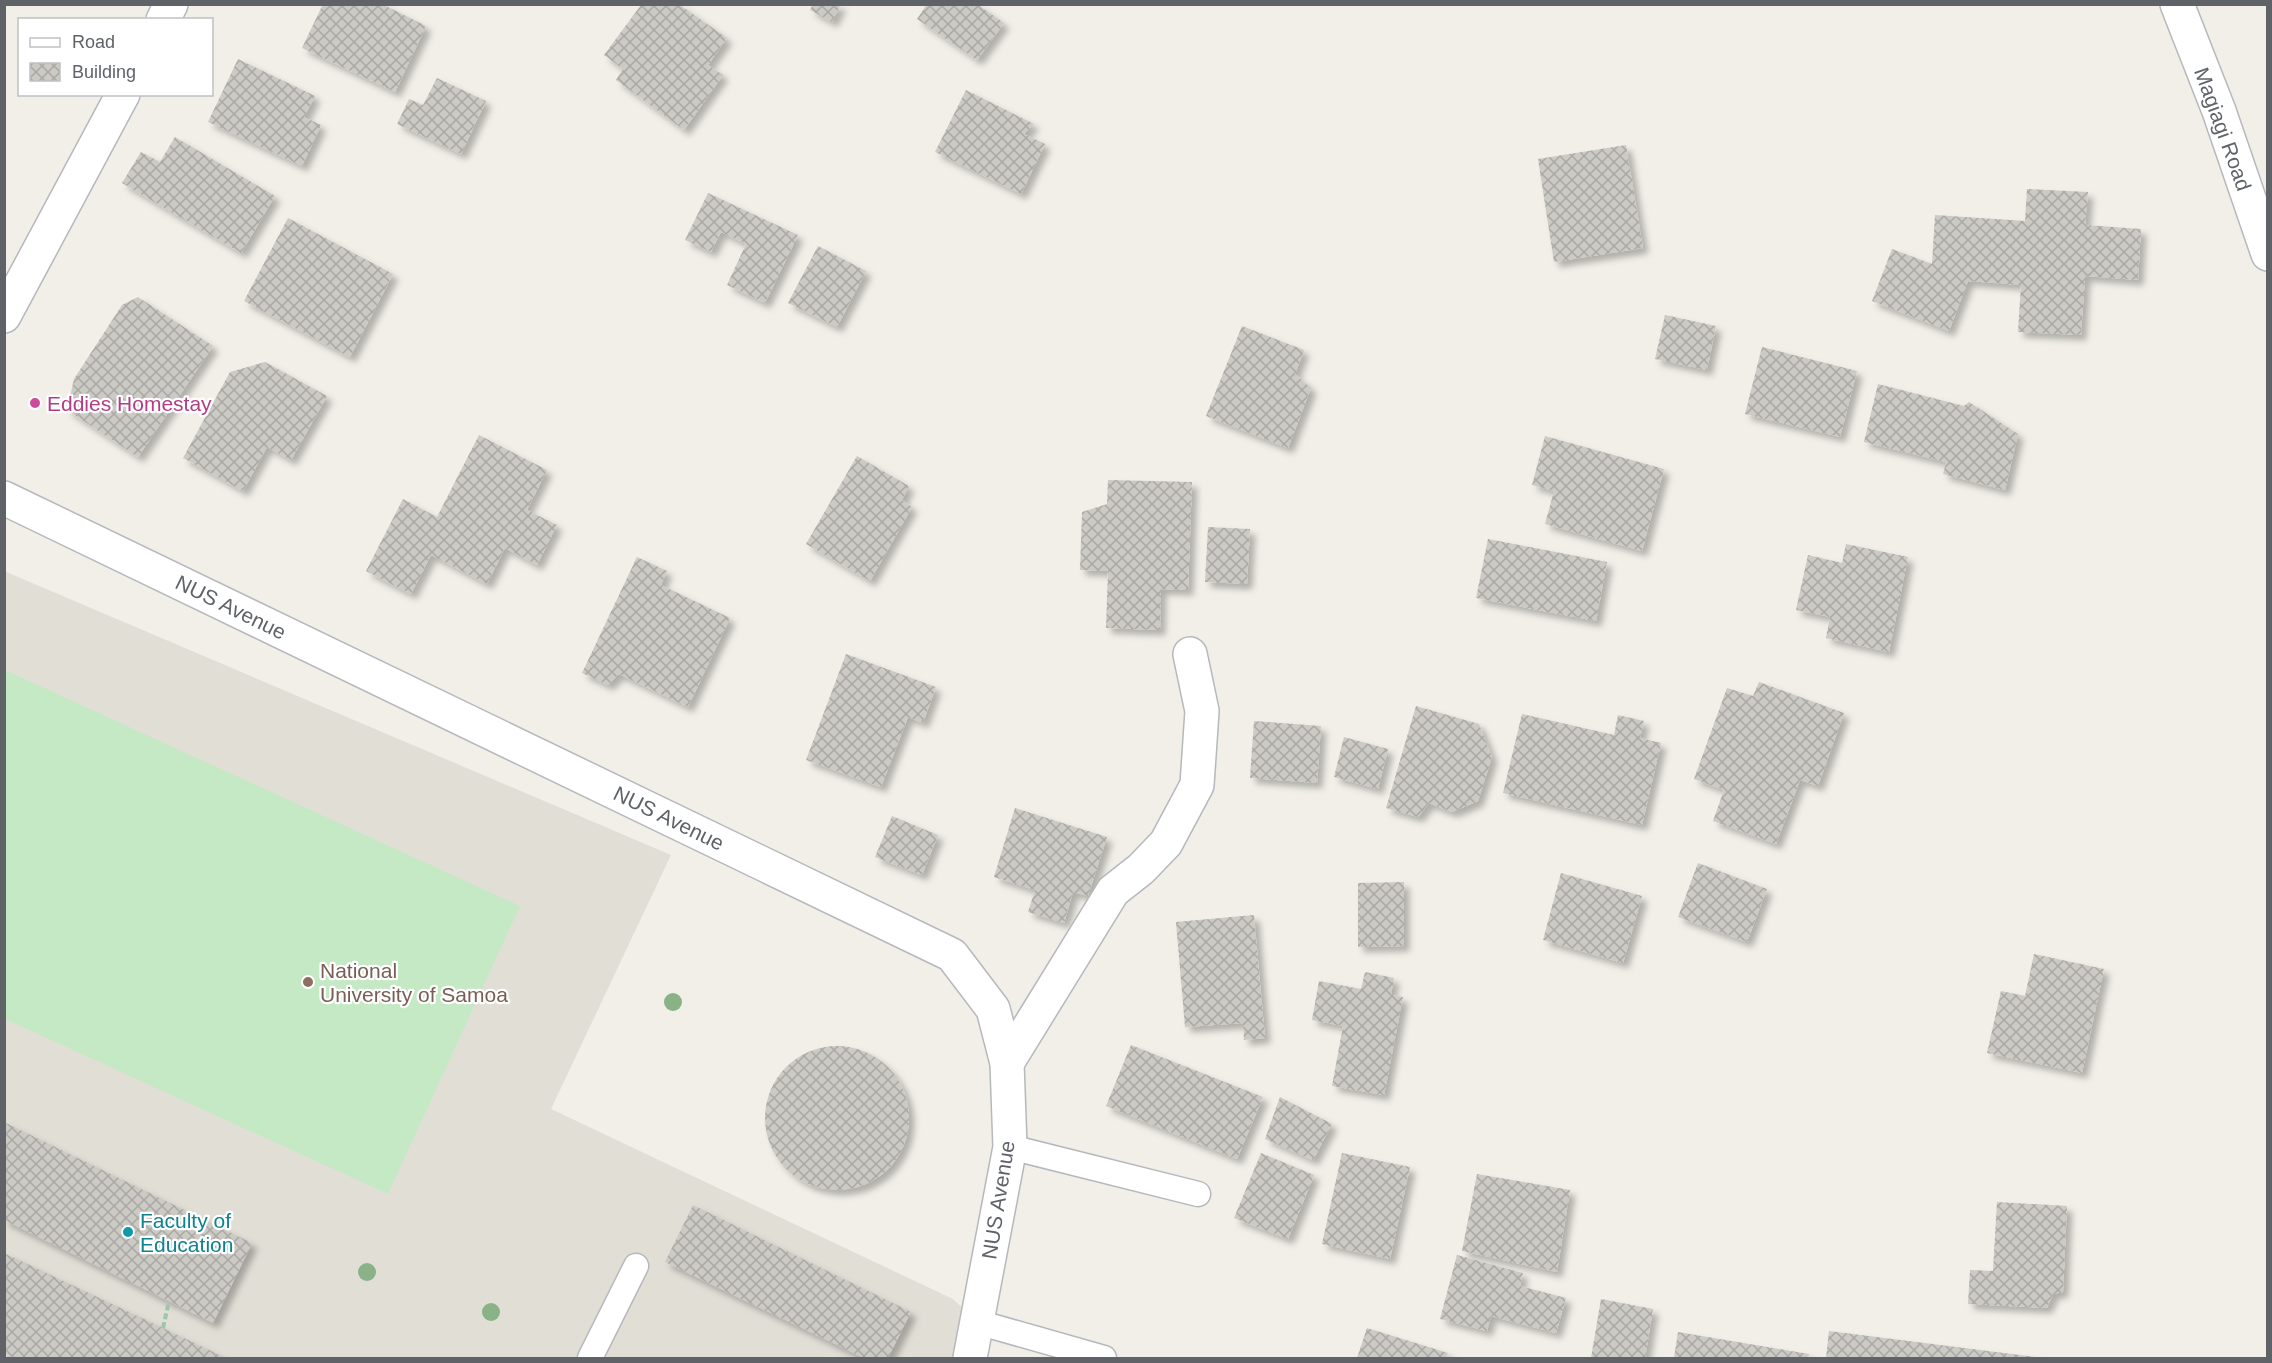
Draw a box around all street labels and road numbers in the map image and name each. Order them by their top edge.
street label: Magiagi Road [2190,64,2256,194]
street label: NUS Avenue [172,570,290,644]
street label: NUS Avenue [610,781,728,855]
street label: NUS Avenue [977,1139,1019,1261]

